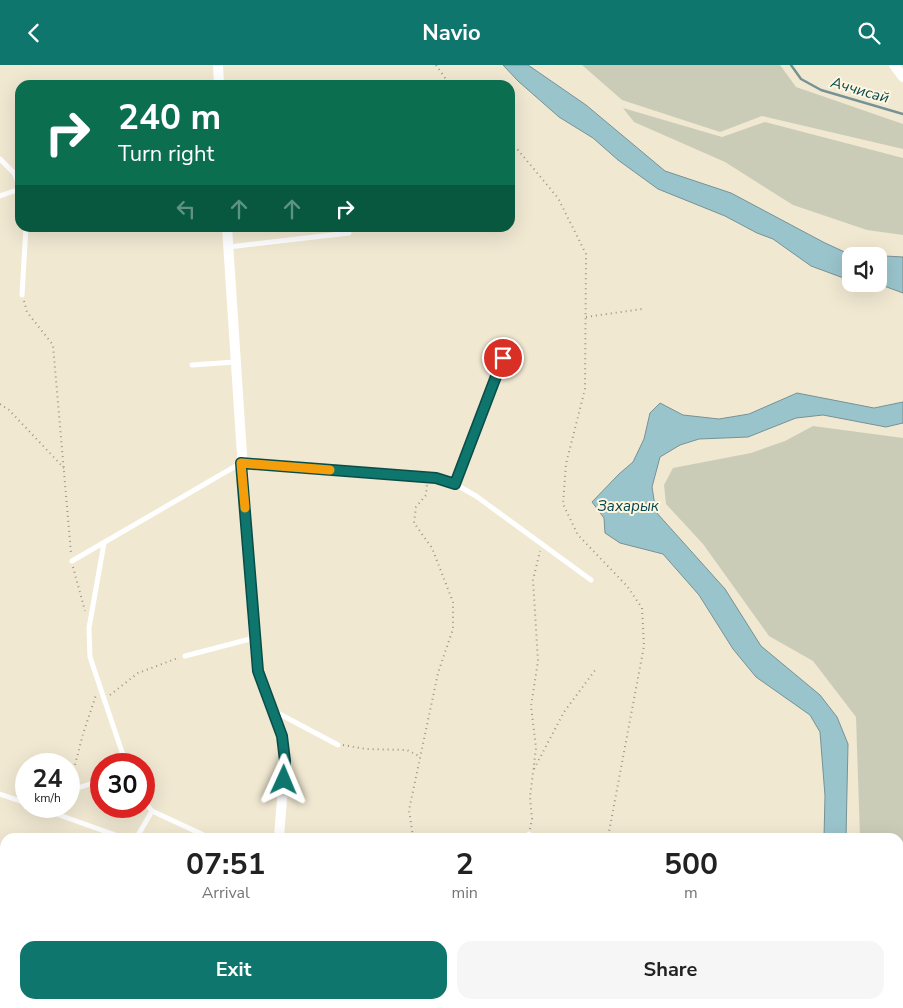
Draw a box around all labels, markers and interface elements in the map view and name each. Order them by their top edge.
text: Navio [422,18,481,48]
icon: back [20,19,48,47]
icon: search [855,19,883,47]
water label: Аччисай [828,72,892,108]
text: 240 m [118,94,221,141]
icon: right [35,100,100,165]
text: Turn right [118,139,214,169]
icon: left [172,195,200,223]
icon: ahead [225,195,253,223]
icon: ahead [278,195,306,223]
icon: right [331,195,359,223]
map controls [842,247,887,292]
button: sound [842,247,887,292]
pin [482,337,524,379]
icon: arrive [489,344,517,372]
water label: Захарык [597,496,660,516]
speed limit sign: 30 [90,753,155,818]
position arrow [257,753,309,805]
text: 24 [32,762,63,796]
text: km/h [34,790,61,806]
text: 07:51 [186,844,265,885]
text: 2 [456,844,474,885]
text: 500 [664,844,718,885]
text: Arrival [202,882,250,904]
text: min [451,882,478,904]
text: m [684,882,698,904]
button: Exit [20,941,447,999]
button: Share [457,941,884,999]

